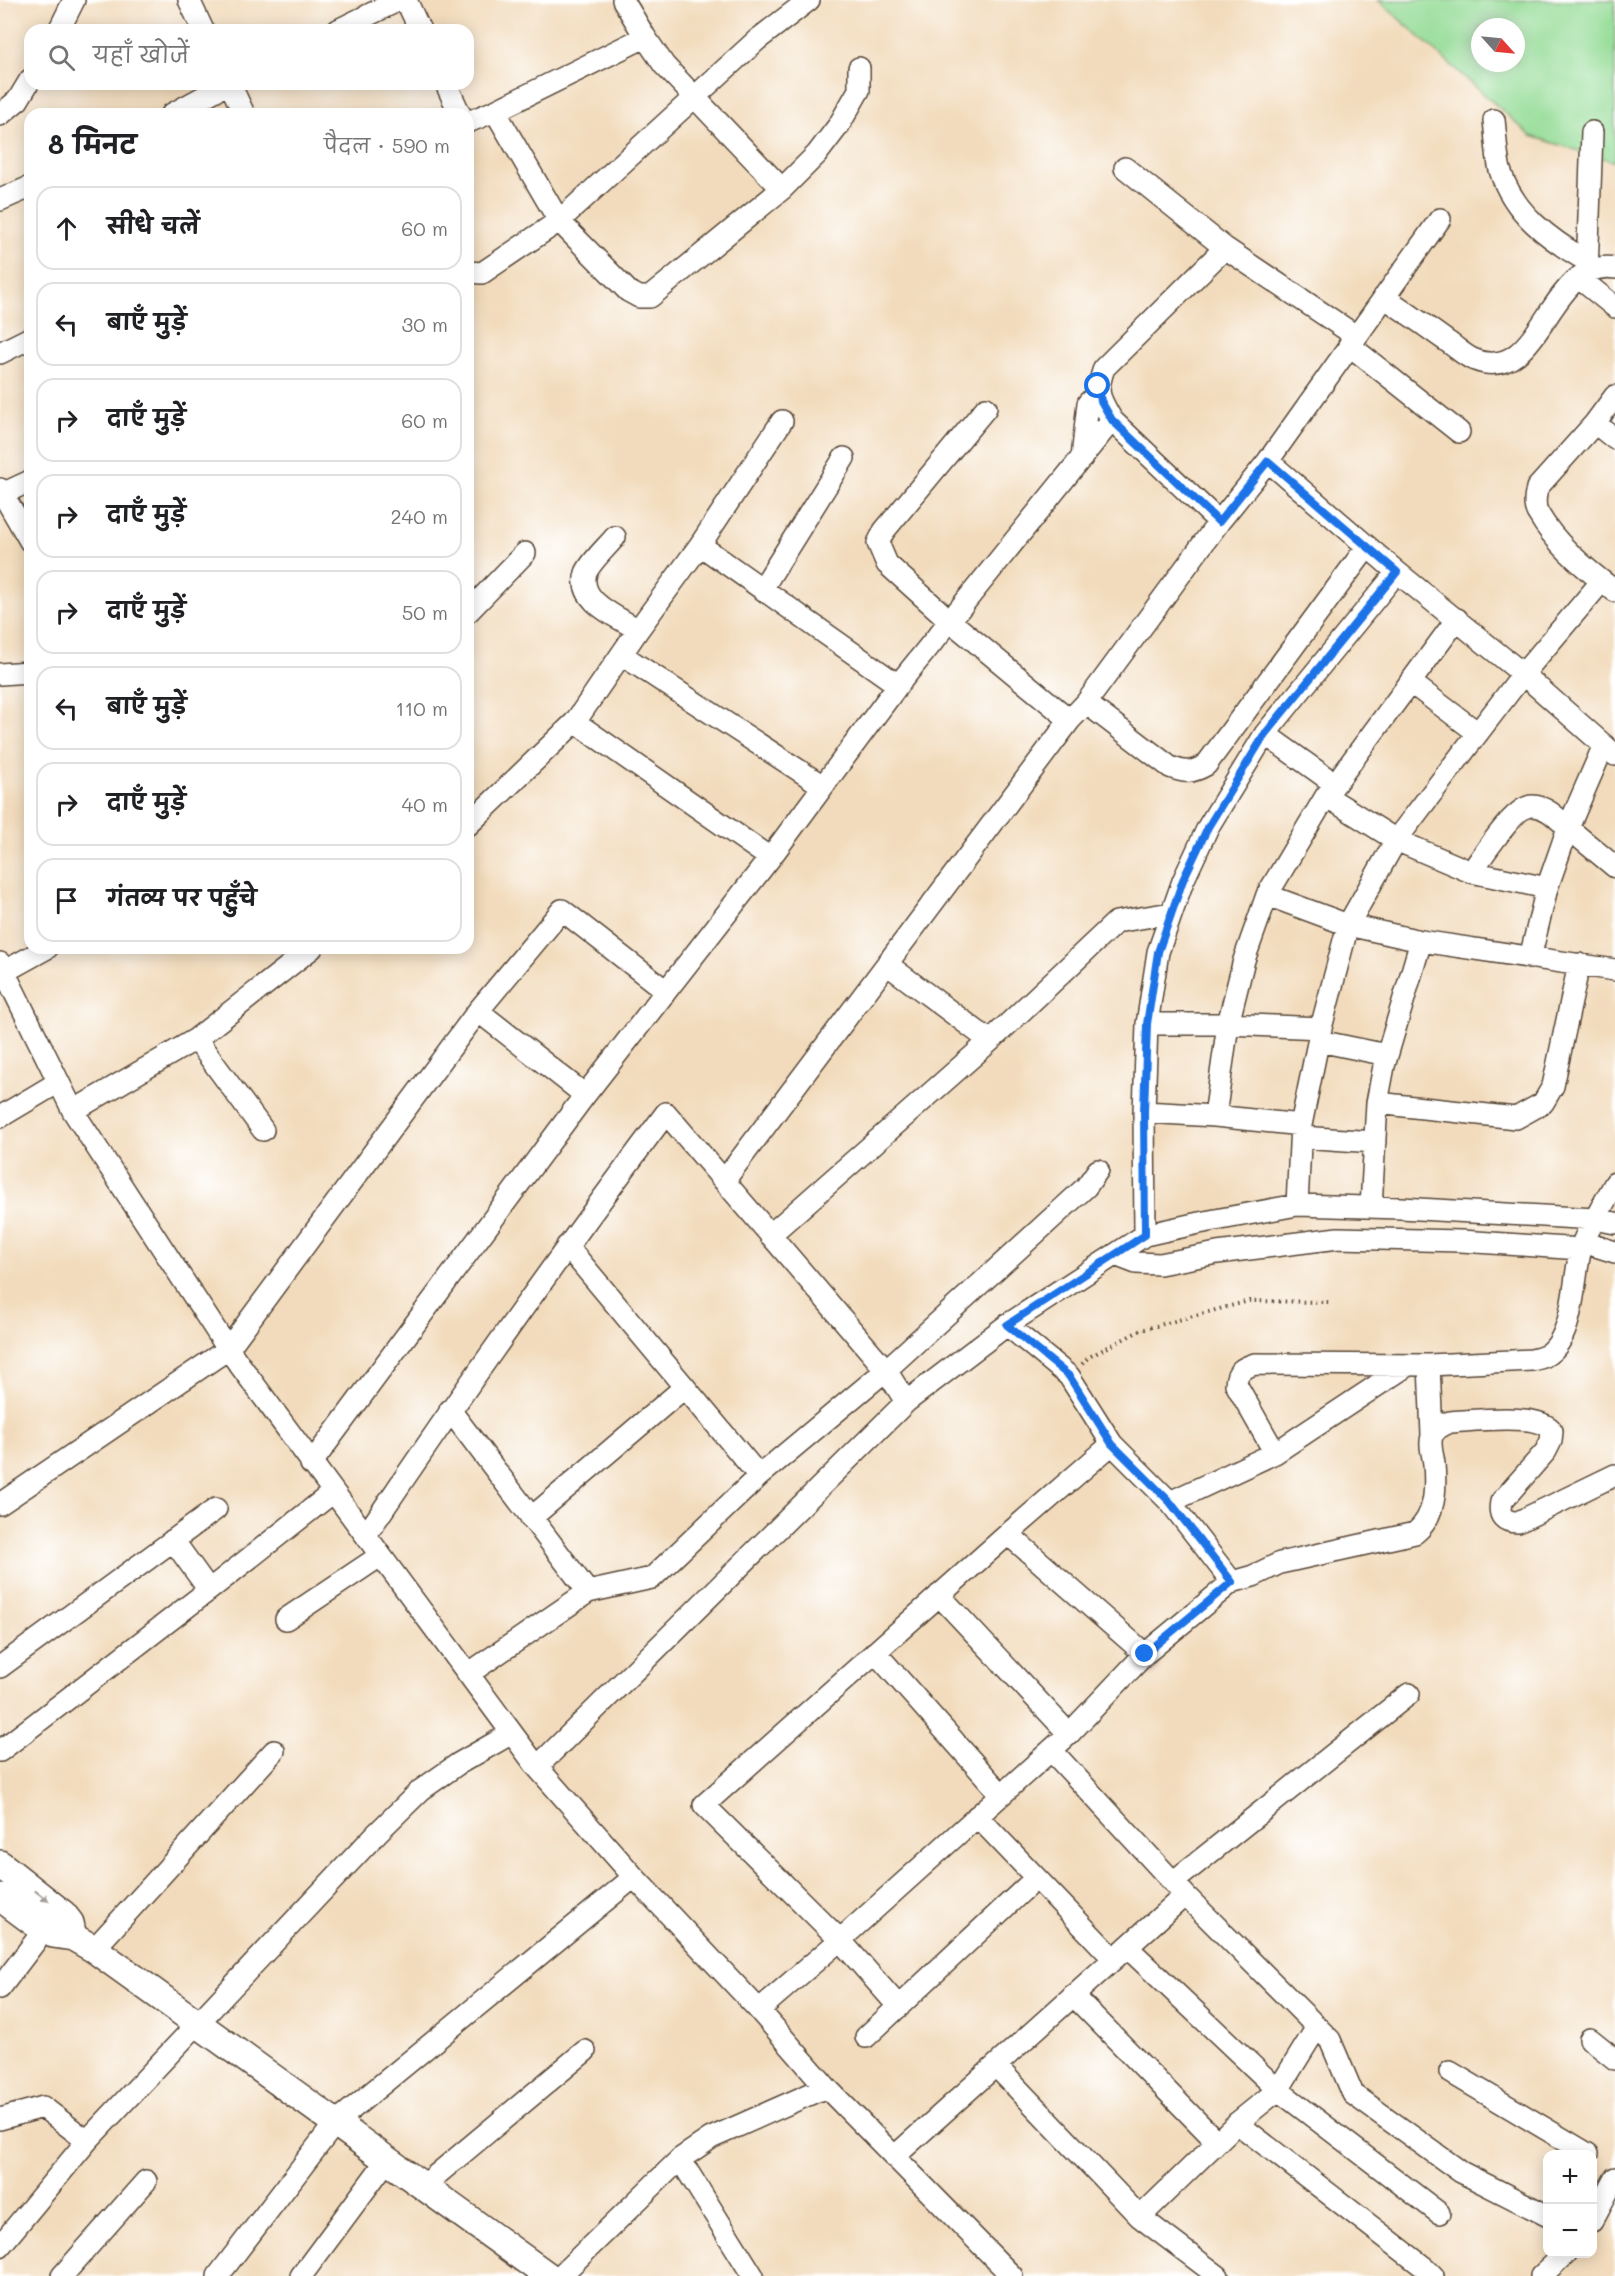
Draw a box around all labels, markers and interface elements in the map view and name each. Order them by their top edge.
north arrow [1471,18,1525,72]
search box [24,24,474,90]
text: यहाँ खोजें [93,40,189,69]
icon: search [45,41,78,74]
text: 8 मिनट [48,127,137,161]
text: पैदल · 590 m [324,132,450,158]
text: सीधे चलें [107,211,199,240]
icon: ahead [50,212,83,245]
text: 60 m [401,215,448,241]
text: बाएँ मुड़ें [107,307,187,336]
icon: left [50,308,83,341]
text: 30 m [402,311,448,337]
route start [1084,372,1110,398]
text: दाएँ मुड़ें [107,403,186,432]
icon: right [50,404,83,437]
text: 60 m [401,407,448,433]
text: दाएँ मुड़ें [107,499,186,528]
icon: right [50,500,83,533]
text: 240 m [390,503,448,529]
text: दाएँ मुड़ें [107,595,186,624]
icon: right [50,596,83,629]
text: 50 m [402,599,448,625]
text: बाएँ मुड़ें [107,691,187,720]
icon: left [50,692,83,725]
text: 110 m [395,695,448,721]
text: दाएँ मुड़ें [107,787,186,816]
icon: right [50,788,83,821]
text: 40 m [402,791,448,817]
text: गंतव्य पर पहुँचे [107,883,257,912]
icon: arrive [50,884,83,917]
route end [1131,1640,1157,1666]
one-way arrow [34,1890,50,1903]
map controls [1543,2150,1597,2258]
button: + [1543,2150,1597,2204]
button: − [1543,2204,1597,2258]

